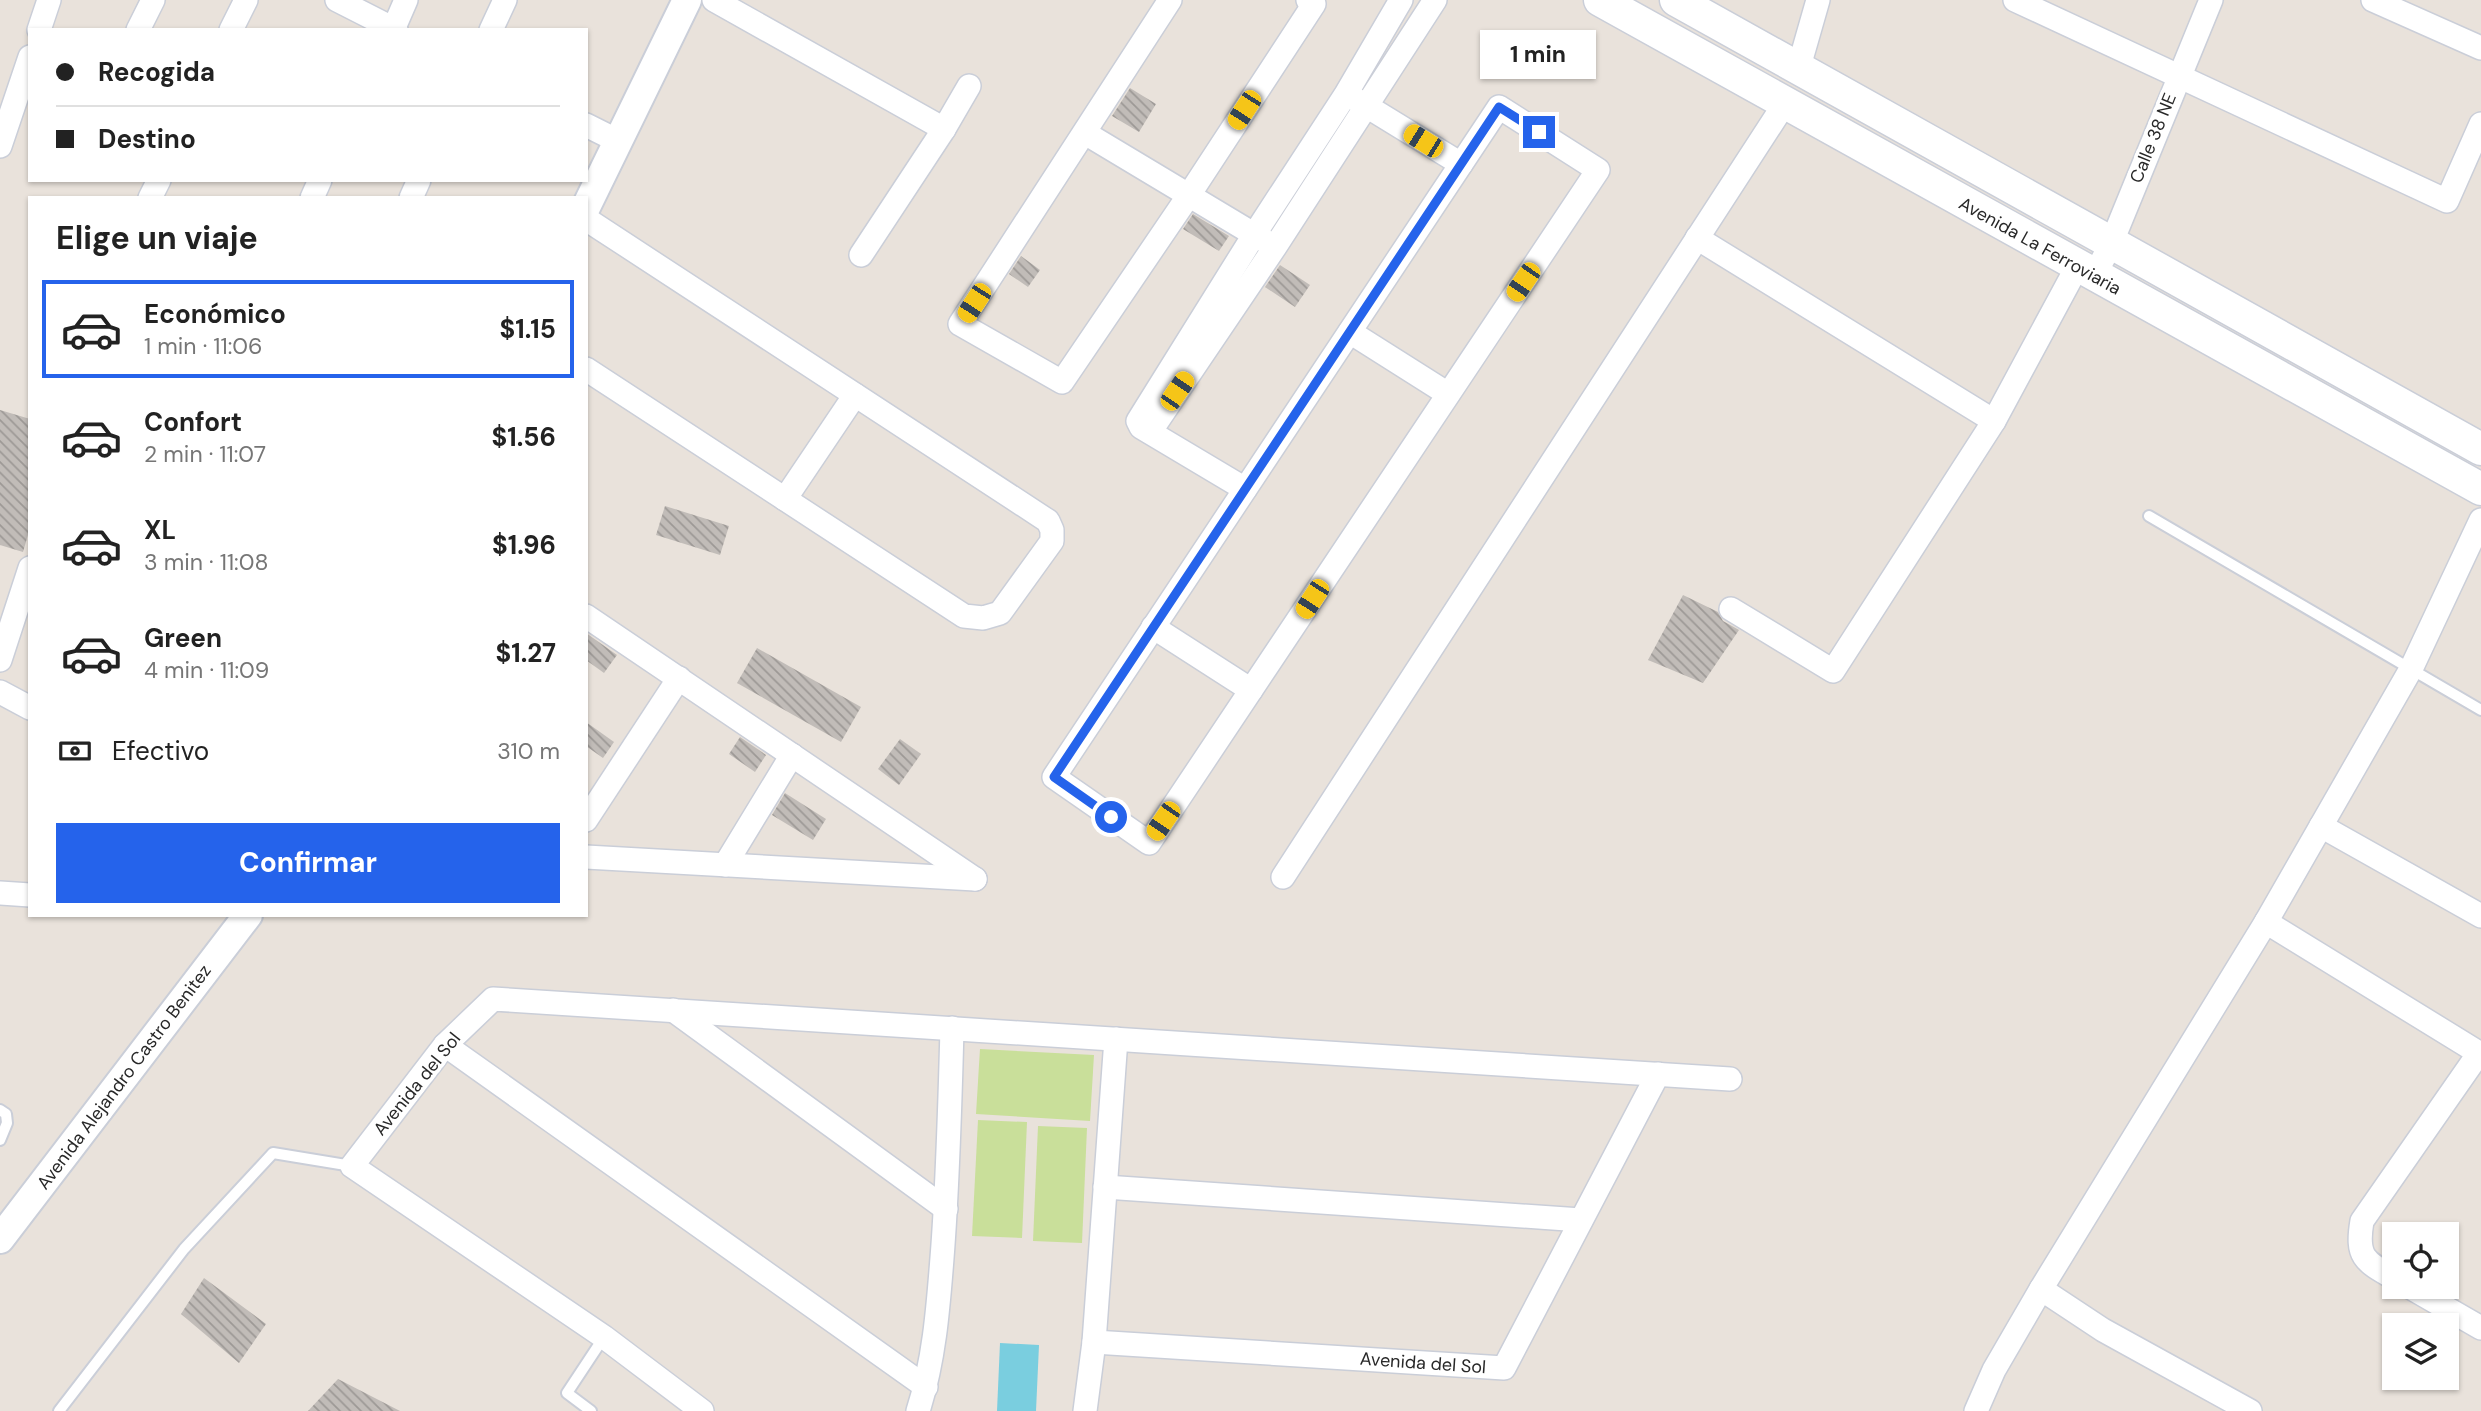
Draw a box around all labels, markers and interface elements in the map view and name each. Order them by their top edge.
callout: 1 min [1481,31,1597,80]
text: 1 min [1510,39,1566,69]
text: Recogida [98,55,215,89]
car [1224,87,1265,133]
street label: Calle 38 NE [2124,90,2182,186]
route end [1523,116,1555,148]
car [1400,121,1447,161]
text: Destino [98,122,196,156]
street label: Avenida La Ferroviaria [1955,191,2125,301]
text: Elige un viaje [56,217,258,259]
car [1503,259,1544,305]
car [954,280,995,326]
text: Económico [144,297,286,331]
icon: car [60,298,123,361]
text: $1.15 [500,312,556,346]
text: 1 min · 11:06 [144,331,262,361]
car [1157,368,1198,414]
text: Confort [144,405,242,439]
icon: car [60,406,123,469]
text: $1.56 [492,420,556,454]
text: 2 min · 11:07 [144,439,266,469]
text: XL [144,513,176,547]
icon: car [60,514,123,577]
text: $1.96 [492,528,556,562]
text: 3 min · 11:08 [144,547,268,577]
car [1292,576,1333,622]
text: Green [144,621,222,655]
icon: car [60,622,123,685]
text: $1.27 [495,636,556,670]
text: 4 min · 11:09 [144,655,269,685]
icon: cash [56,732,94,770]
text: Efectivo [112,734,209,768]
text: 310 m [497,736,560,766]
car [1143,798,1184,844]
route start [1095,801,1127,833]
button: Confirmar [56,823,560,903]
street label: Avenida Alejandro Castro Benitez [31,960,217,1194]
street label: Avenida del Sol [368,1027,466,1141]
map controls [2382,1222,2459,1390]
button: locate [2382,1222,2459,1299]
button: layers [2382,1313,2459,1390]
street label: Avenida del Sol [1359,1347,1487,1379]

